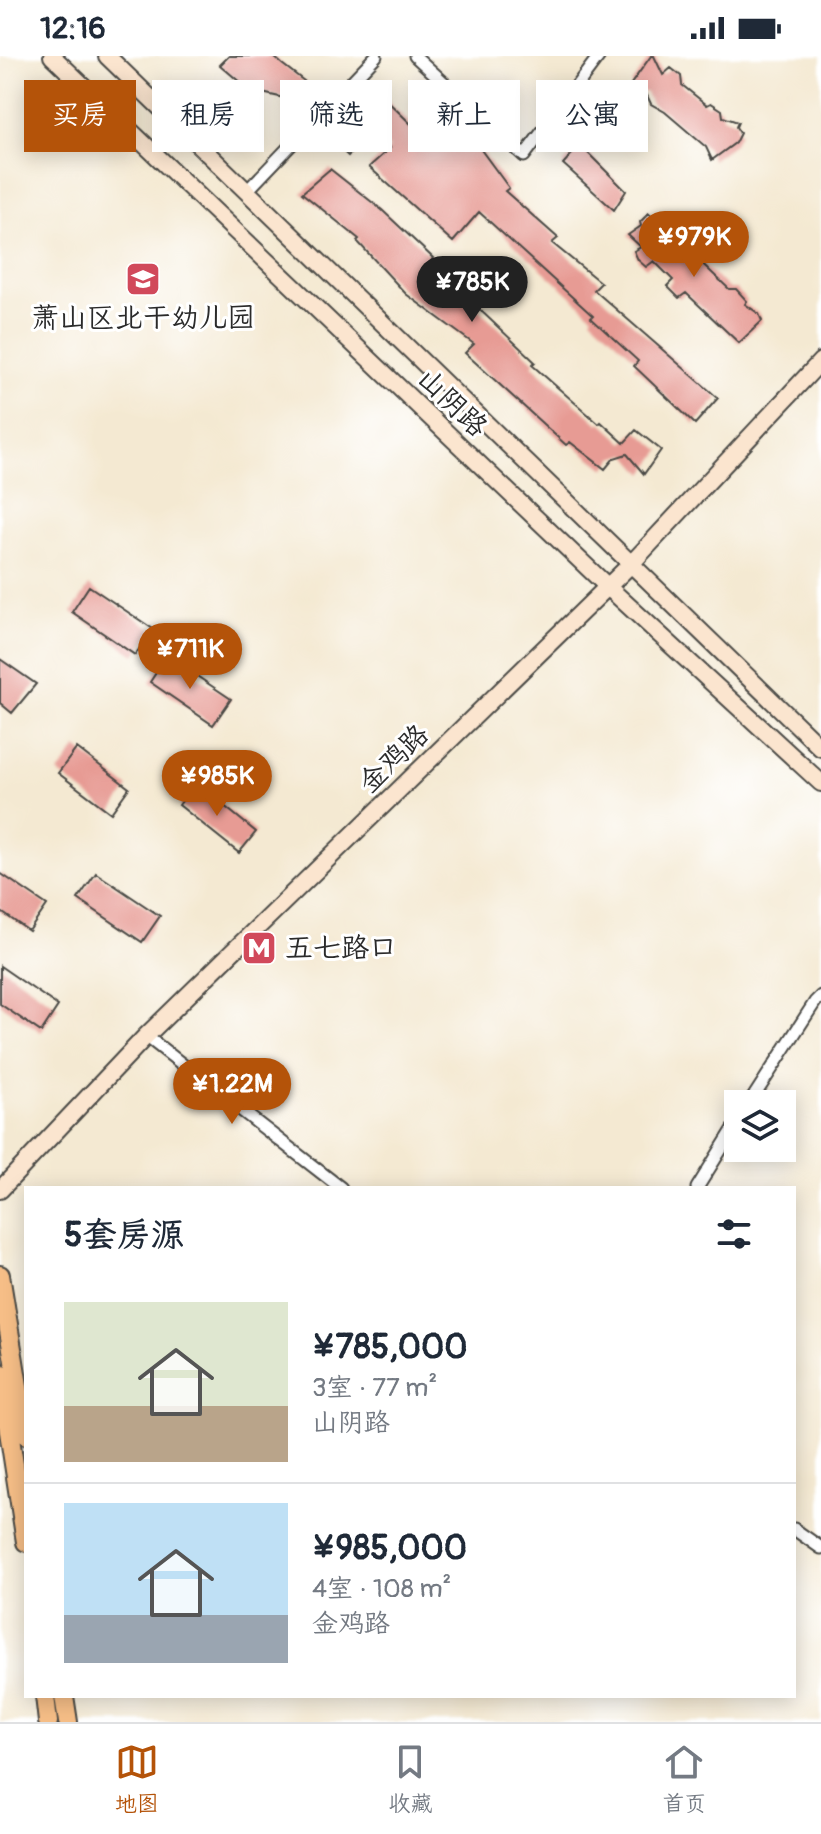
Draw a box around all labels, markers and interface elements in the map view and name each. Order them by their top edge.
text: 12:16 [40,10,106,47]
chip: 买房 [24,80,136,152]
chip: 租房 [152,80,264,152]
chip: 筛选 [280,80,392,152]
chip: 新上 [408,80,520,152]
chip: 公寓 [536,80,648,152]
pin: ¥979K [638,211,750,279]
text: ¥979K [657,221,731,253]
pin: ¥785K [416,256,528,324]
school or university icon: 萧山区北干幼儿园 [124,260,162,298]
text: ¥785K [435,266,509,298]
place label: 萧山区北干幼儿园 [31,301,255,336]
street label: 山阴路 [410,361,494,445]
pin: ¥711K [134,623,246,691]
text: ¥711K [156,633,224,665]
street label: 金鸡路 [352,717,436,801]
pin: ¥985K [161,750,273,818]
text: ¥985K [180,760,254,792]
metro station icon: 五七路口 [240,929,278,967]
place label: 五七路口 [285,931,397,966]
pin: ¥1.22M [167,1058,297,1126]
text: ¥1.22M [191,1068,273,1100]
map controls [724,1090,796,1162]
button: layers [724,1090,796,1162]
icon: filters [712,1212,756,1256]
text: 5套房源 [64,1214,184,1257]
text: ¥785,000 [312,1326,467,1369]
icon: home [128,1334,224,1430]
text: 3室 · 77 m² [312,1372,437,1404]
text: 山阴路 [312,1407,390,1439]
text: ¥985,000 [312,1527,467,1570]
icon: home [128,1535,224,1631]
text: 4室 · 108 m² [312,1573,451,1605]
text: 金鸡路 [312,1608,390,1640]
tab: 地图 [115,1740,159,1818]
tab: 收藏 [388,1740,432,1818]
tab: 首页 [662,1740,706,1818]

